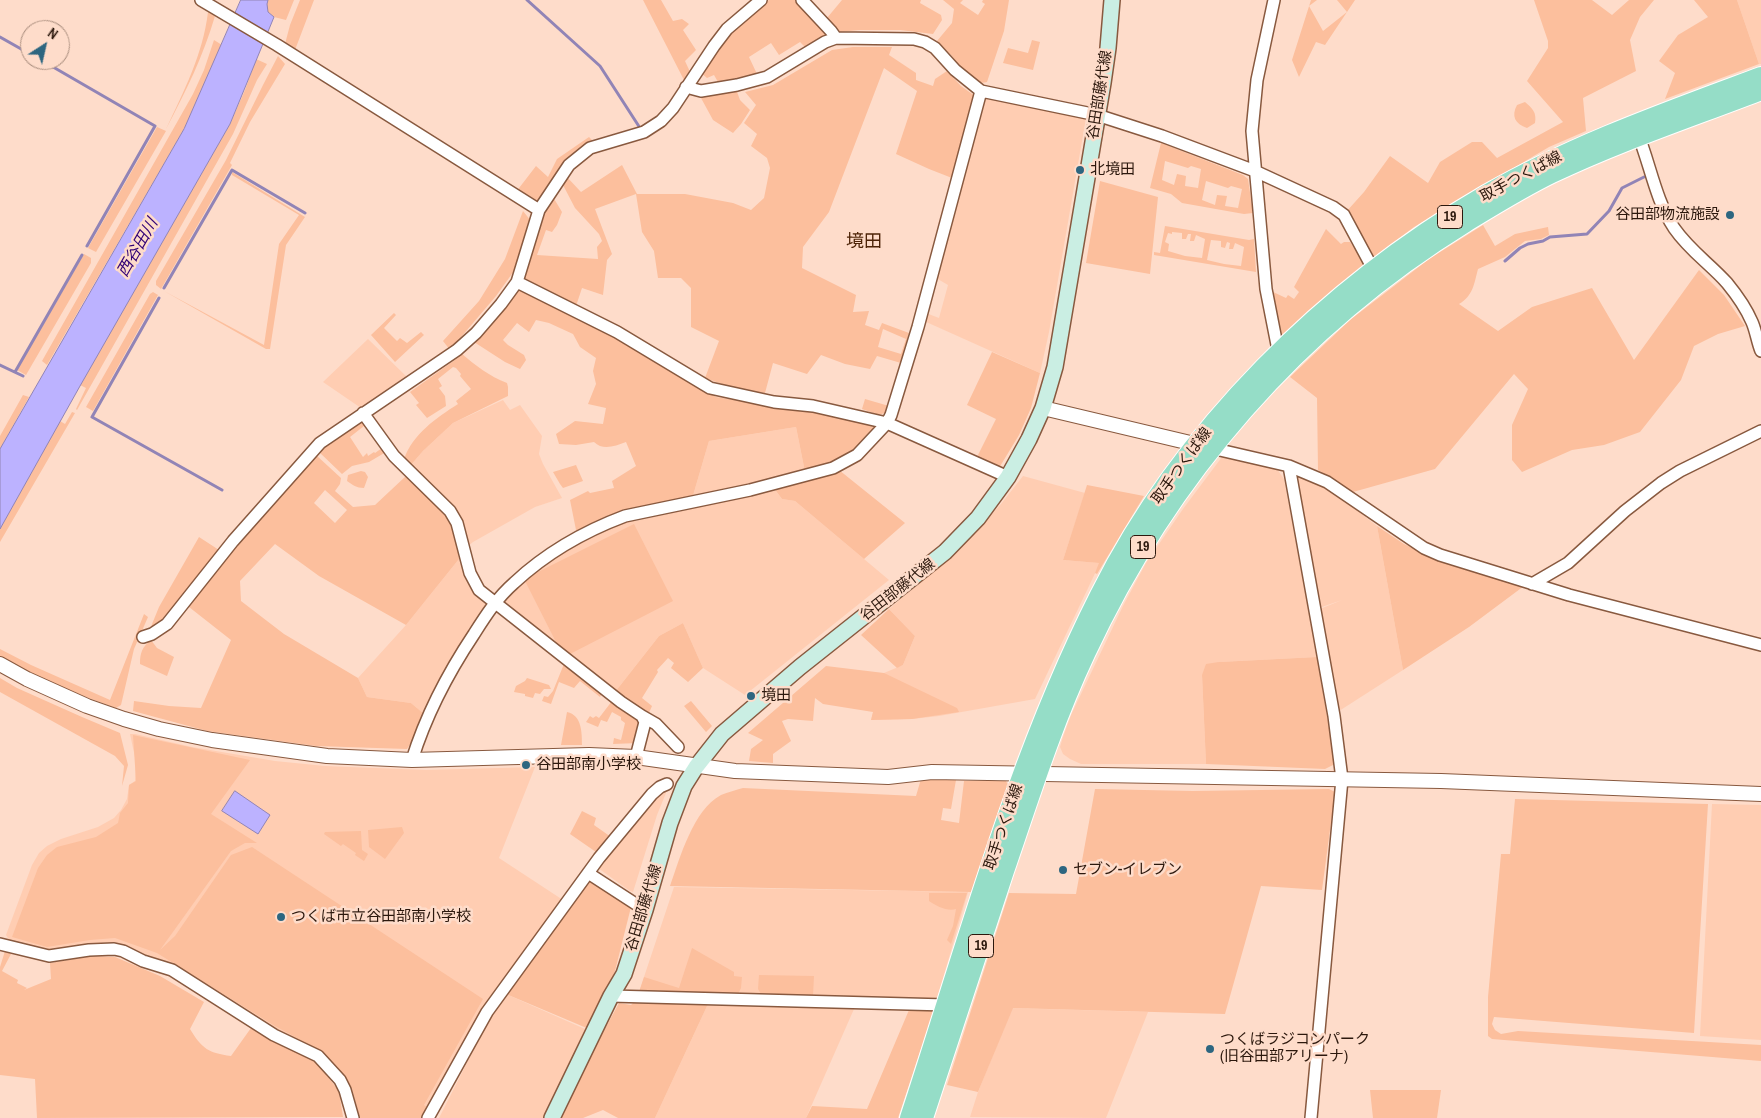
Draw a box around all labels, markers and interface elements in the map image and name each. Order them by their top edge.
north arrow [20,20,70,70]
text: N [44,24,62,43]
street label: 谷田部藤代線 [1084,49,1116,141]
street label: 取手つくば線 [1477,148,1565,206]
place label: 北境田 [1090,161,1135,179]
marker: 北境田 [1074,164,1086,176]
road number: 19 [1438,206,1462,228]
place label: 谷田部物流施設 [1615,206,1720,224]
marker: 谷田部物流施設 [1724,209,1736,221]
water label: 西谷田川 [114,215,162,281]
district label: 境田 [846,231,882,253]
street label: 取手つくば線 [1148,424,1216,508]
road number: 19 [1130,536,1156,558]
street label: 谷田部藤代線 [857,555,939,625]
place label: 境田 [761,687,791,705]
marker: 境田 [745,690,757,702]
place label: 谷田部南小学校 [536,756,641,774]
marker: 谷田部南小学校 [520,759,532,771]
street label: 取手つくば線 [981,782,1027,872]
place label: セブン-イレブン [1073,861,1182,879]
street label: 谷田部藤代線 [622,862,666,954]
marker: セブン-イレブン [1057,864,1069,876]
place label: つくば市立谷田部南小学校 [291,908,471,926]
marker: つくば市立谷田部南小学校 [275,911,287,923]
road number: 19 [968,934,994,958]
place label: つくばラジコンパーク (旧谷田部アリーナ) [1220,1031,1370,1066]
marker: つくばラジコンパーク (旧谷田部アリーナ) [1204,1043,1216,1055]

